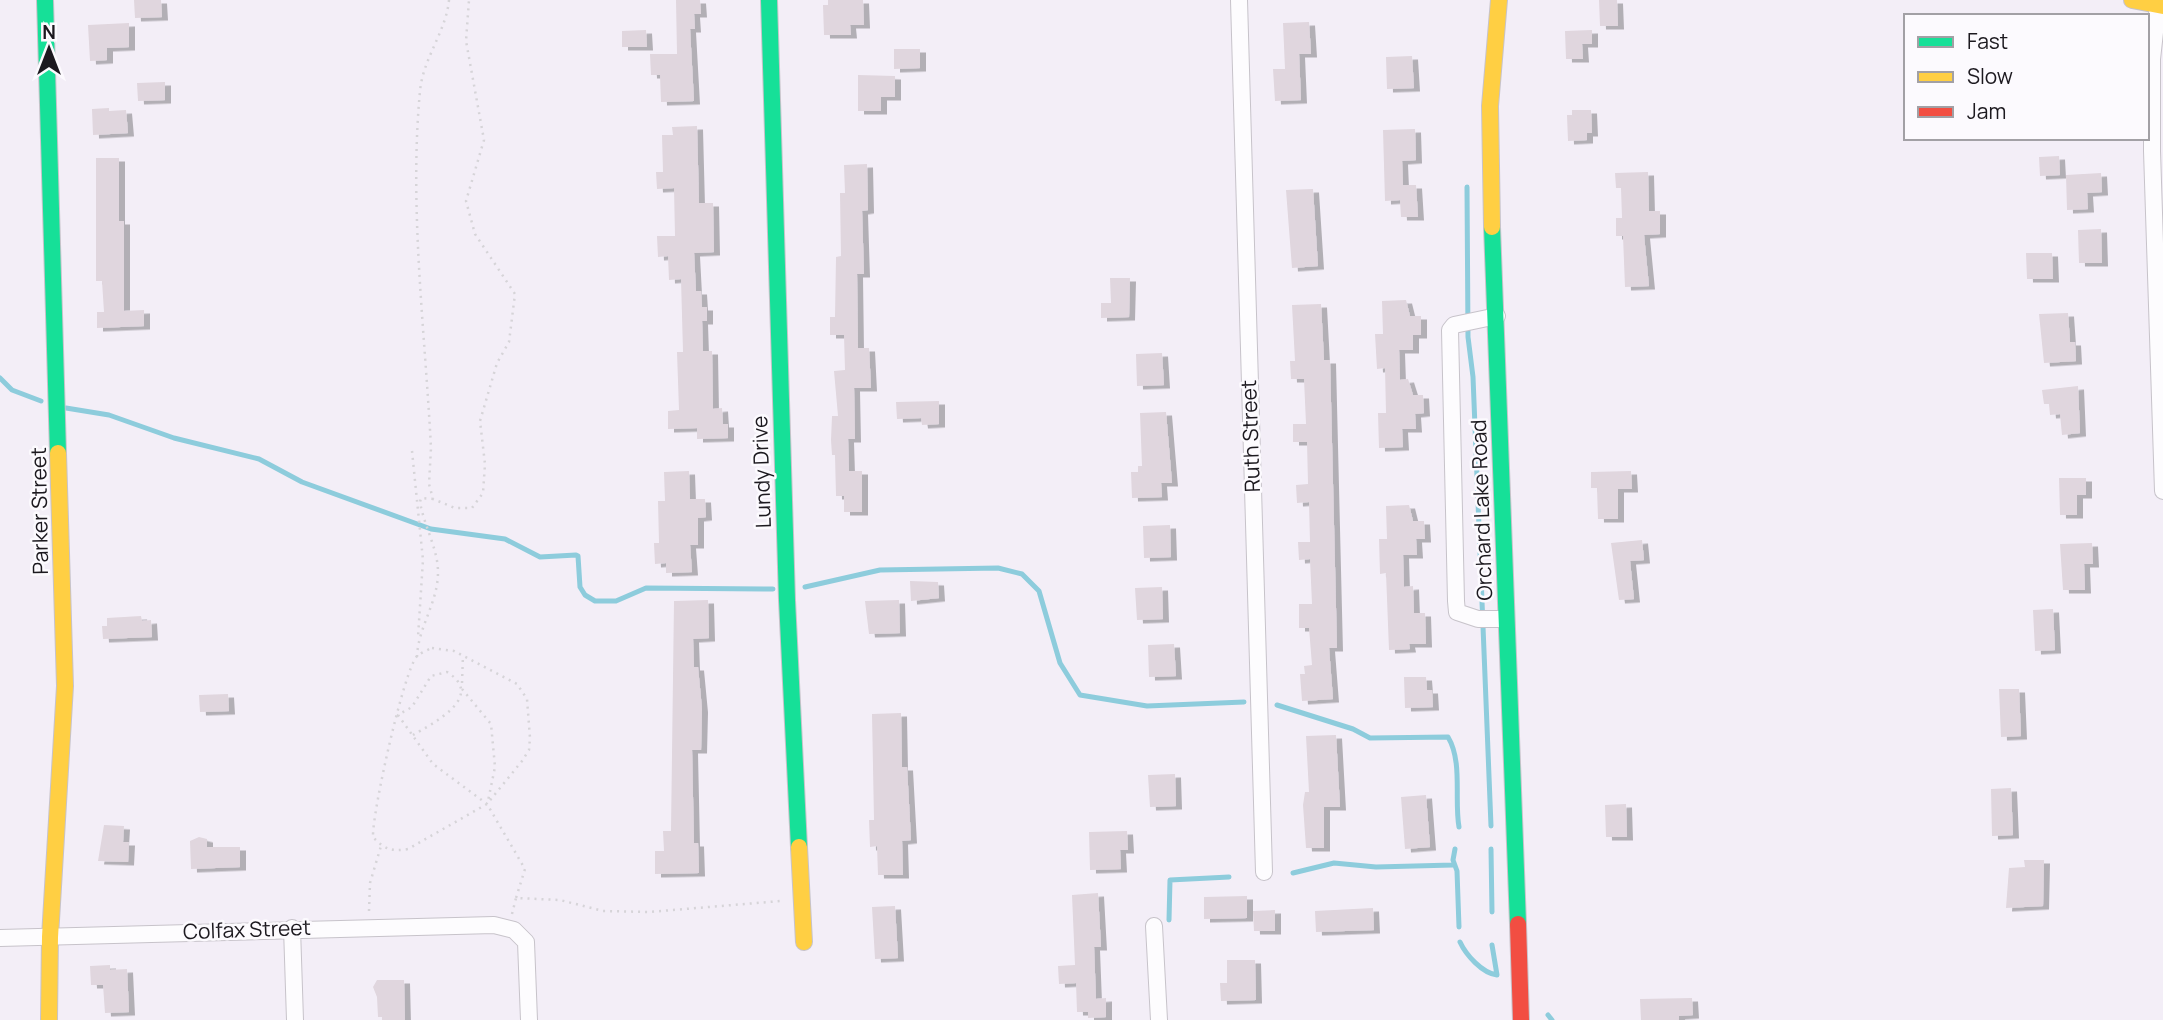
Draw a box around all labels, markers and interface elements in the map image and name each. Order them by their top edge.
north arrow [14,14,84,84]
legend [1904,14,2149,140]
text: N [42,19,56,45]
text: Fast [1967,27,2008,55]
text: Slow [1967,62,2013,90]
text: Jam [1967,97,2006,125]
street label: Ruth Street [1234,379,1266,493]
street label: Lundy Drive [745,415,777,529]
street label: Orchard Lake Road [1464,419,1498,601]
street label: Parker Street [24,447,54,575]
street label: Colfax Street [182,913,311,945]

